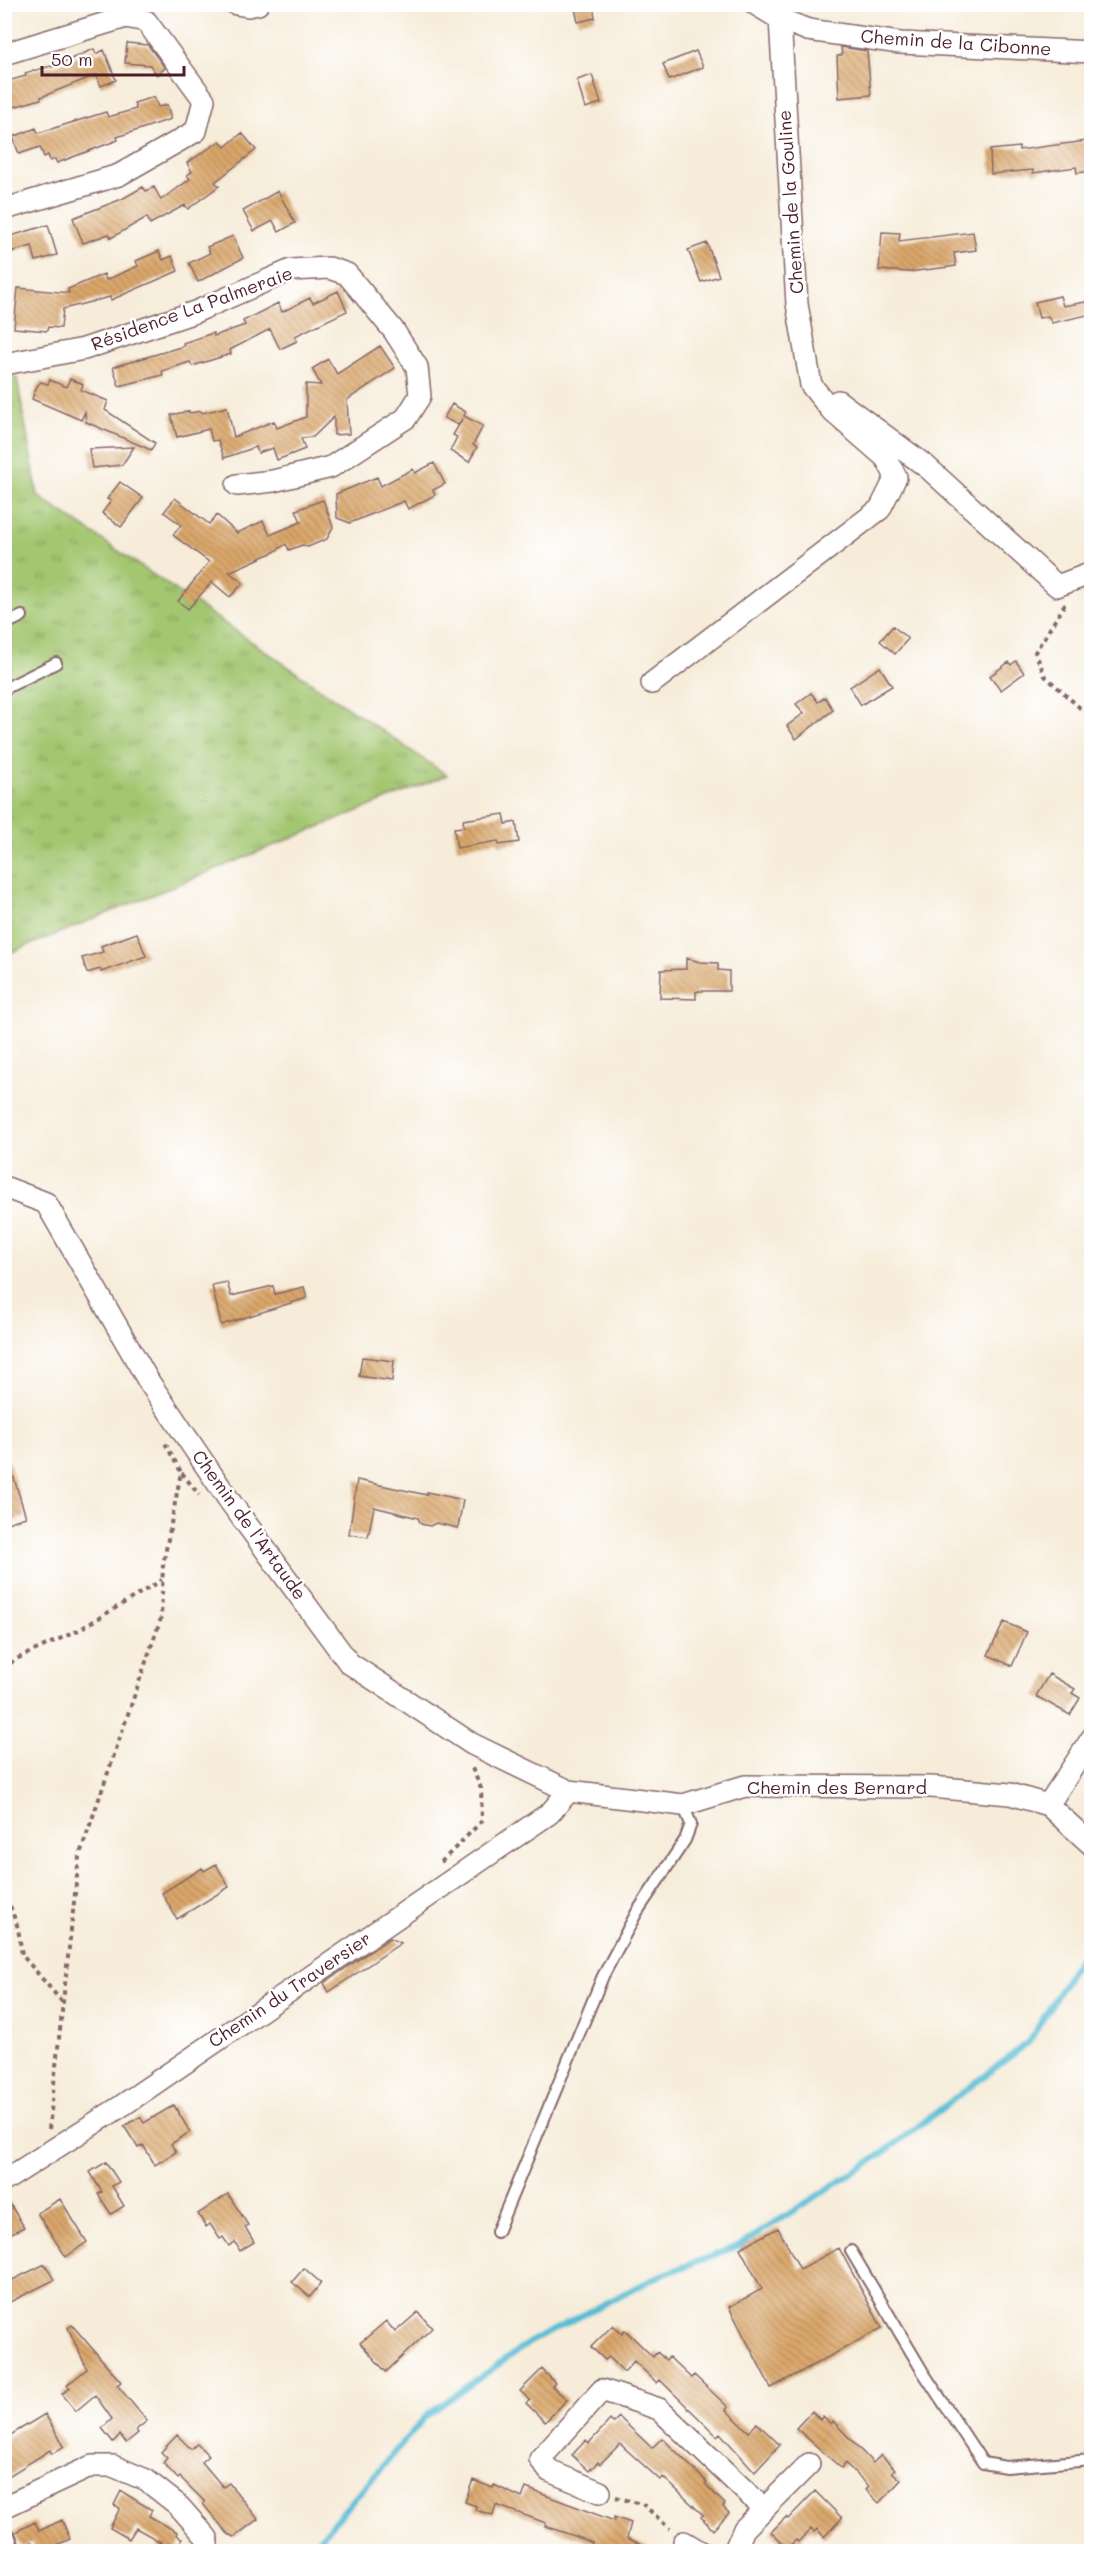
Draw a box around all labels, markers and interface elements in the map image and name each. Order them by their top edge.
street label: Chemin de la Cibonne [860,23,1052,61]
scale bar [42,39,184,77]
text: 50 m [51,47,93,71]
street label: Chemin de la Gouline [772,109,808,295]
street label: Résidence La Palmeraie [88,260,296,356]
street label: Chemin de l'Artaude [187,1445,312,1604]
street label: Chemin des Bernard [747,1775,927,1799]
street label: Chemin du Traversier [203,1926,375,2053]

